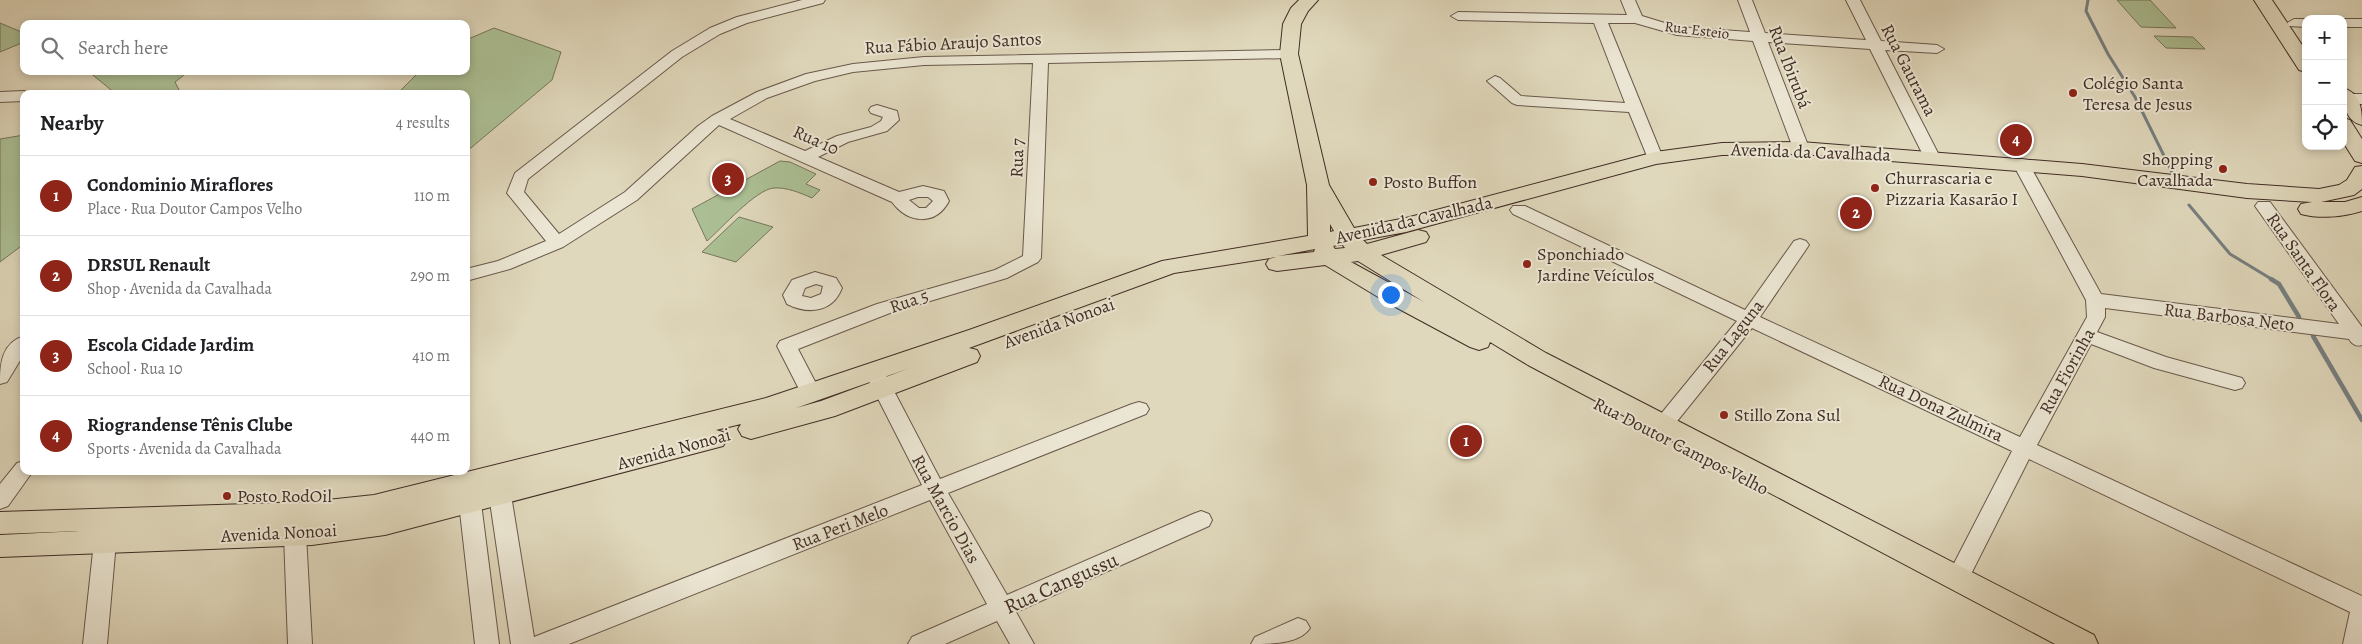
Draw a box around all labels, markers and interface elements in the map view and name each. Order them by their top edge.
map controls [2302,15,2347,150]
button: + [2302,15,2347,60]
street label: Rua Esteio [1663,16,1731,44]
search box [20,20,470,75]
street label: Rua Gaurama [1875,20,1943,121]
street label: Rua Ibirubá [1763,22,1817,112]
street label: Rua Fábio Araujo Santos [864,26,1042,60]
icon: search [38,34,66,62]
text: Search here [78,35,168,61]
button: − [2302,60,2347,105]
place label: Colégio Santa Teresa de Jesus [2083,71,2193,116]
marker: Colégio Santa Teresa de Jesus [2067,87,2079,99]
button: locate [2302,105,2347,150]
text: Nearby [40,109,103,137]
text: 4 results [396,112,450,134]
street label: Rua 10 [789,119,843,161]
pin: 4 [2000,121,2032,159]
street label: Rua 7 [1004,137,1030,178]
street label: Avenida da Cavalhada [1730,137,1892,167]
place label: Shopping Cavalhada [2137,147,2214,192]
pin: 3 [712,160,744,198]
marker: Shopping Cavalhada [2217,163,2229,175]
place label: Churrascaria e Pizzaria Kasarão I [1885,166,2018,211]
place label: Posto Buffon [1383,170,1477,194]
text: Condominio Miraflores [87,172,273,198]
marker: Posto Buffon [1367,176,1379,188]
marker: Churrascaria e Pizzaria Kasarão I [1869,182,1881,194]
text: 1 [53,185,59,207]
text: 110 m [414,185,450,207]
street label: Avenida da Cavalhada [1332,190,1495,250]
pin: 2 [1840,194,1872,232]
text: Place · Rua Doutor Campos Velho [87,198,302,220]
street label: Rua Santa Flora [2261,208,2347,317]
place label: Sponchiado Jardine Veículos [1537,242,1654,287]
text: DRSUL Renault [87,252,210,278]
marker: Sponchiado Jardine Veículos [1521,258,1533,270]
text: 2 [52,265,60,287]
text: 290 m [410,265,450,287]
text: Shop · Avenida da Cavalhada [87,278,272,300]
your location [1378,282,1404,308]
street label: Rua 5 [886,283,932,319]
street label: Avenida Nonoai [999,292,1118,355]
street label: Rua Laguna [1697,294,1770,378]
street label: Rua Barbosa Neto [2163,297,2296,337]
street label: Rua Fiorinha [2034,323,2101,418]
text: Escola Cidade Jardim [87,332,254,358]
text: 3 [53,345,59,367]
text: 410 m [412,345,450,367]
text: School · Rua 10 [87,358,182,380]
street label: Rua Dona Zulmira [1875,369,2008,448]
street label: Rua Doutor Campos Velho [1589,391,1773,501]
place label: Stillo Zona Sul [1734,403,1841,427]
marker: Stillo Zona Sul [1718,409,1730,421]
text: Riograndense Tênis Clube [87,412,293,438]
street label: Avenida Nonoai [614,422,733,476]
pin: 1 [1450,422,1482,460]
text: 4 [52,425,60,447]
text: 440 m [410,425,450,447]
text: Sports · Avenida da Cavalhada [87,438,281,460]
street label: Rua Marcio Dias [906,450,986,568]
place label: Posto RodOil [237,484,332,508]
marker: Posto RodOil [221,490,233,502]
street label: Rua Peri Melo [788,498,892,556]
street label: Avenida Nonoai [219,518,338,548]
street label: Rua Cangussu [1000,545,1123,621]

